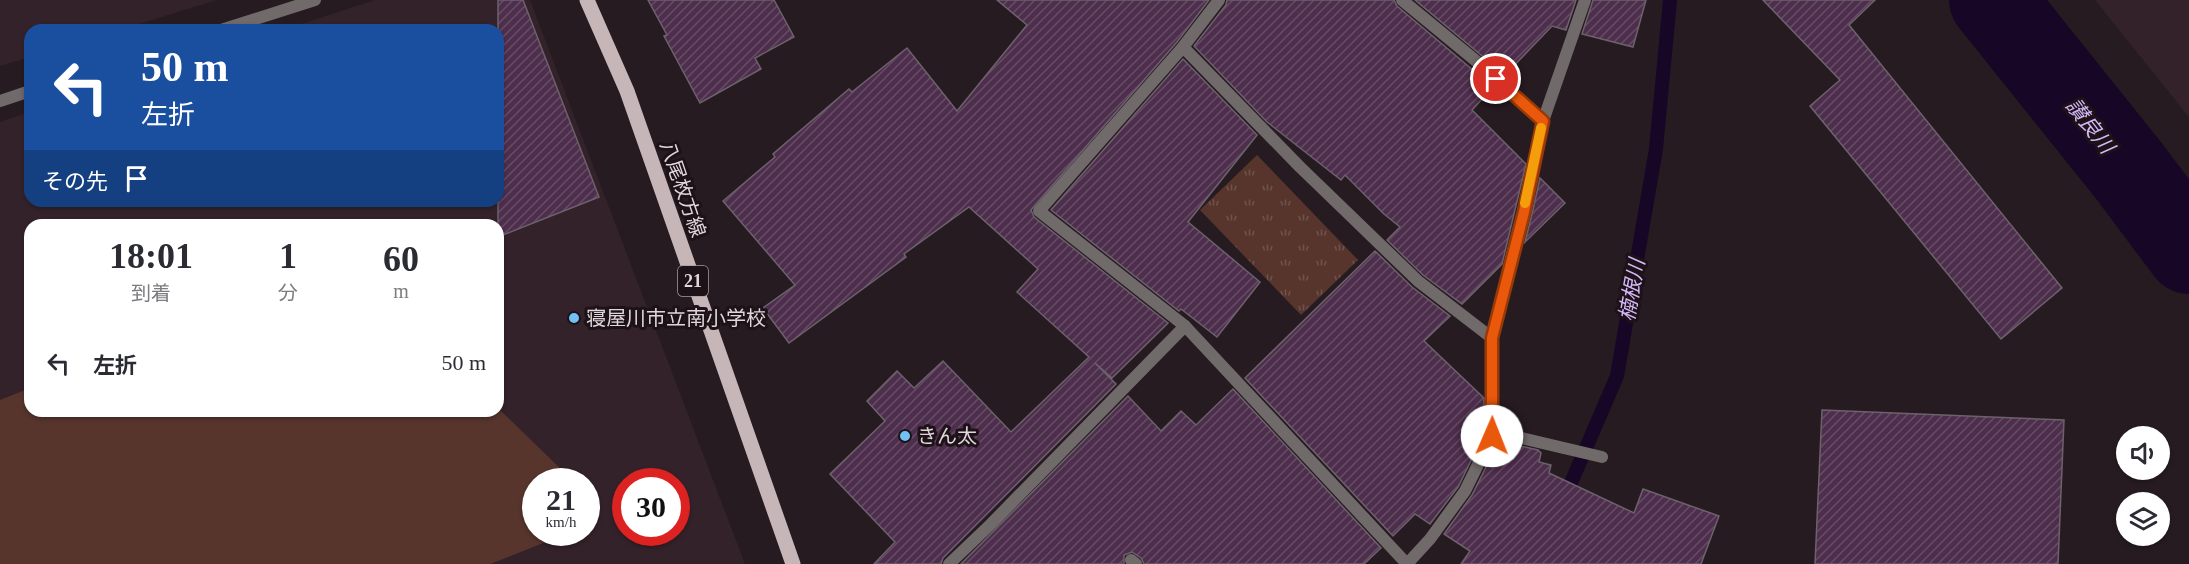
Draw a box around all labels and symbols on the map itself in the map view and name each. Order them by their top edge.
pin [1470,53,1521,104]
water label: 讃良川 [2061,94,2120,160]
street label: 八尾枚方線 [656,138,710,240]
water label: 楠根川 [1615,255,1650,323]
road number: 21 [678,266,708,296]
place label: 寝屋川市立南小学校 [586,307,766,329]
marker: 寝屋川市立南小学校 [567,311,581,325]
position arrow [1460,404,1524,468]
place label: きん太 [917,425,977,447]
marker: きん太 [898,429,912,443]
speed limit sign: 30 [612,468,690,546]

